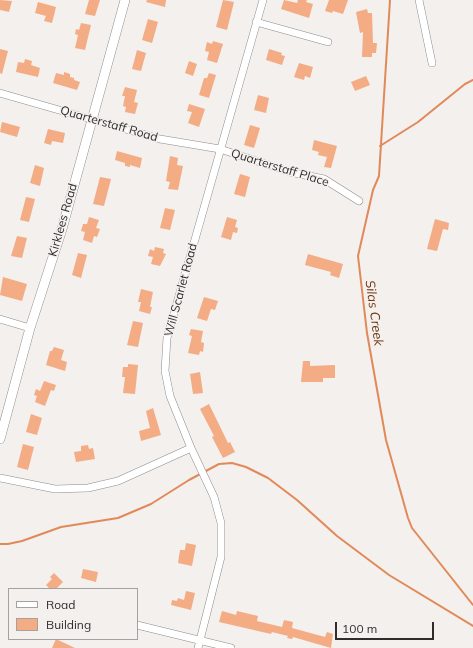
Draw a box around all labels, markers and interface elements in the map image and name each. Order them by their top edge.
street label: Quarterstaff Road [59,103,159,145]
street label: Quarterstaff Place [229,146,331,190]
street label: Kirklees Road [46,182,80,258]
street label: Will Scarlet Road [162,242,200,338]
water label: Silas Creek [362,279,386,347]
legend [8,588,138,640]
text: Road [46,597,75,612]
scale bar [337,614,436,640]
text: Building [46,617,91,632]
text: 100 m [342,621,377,636]

